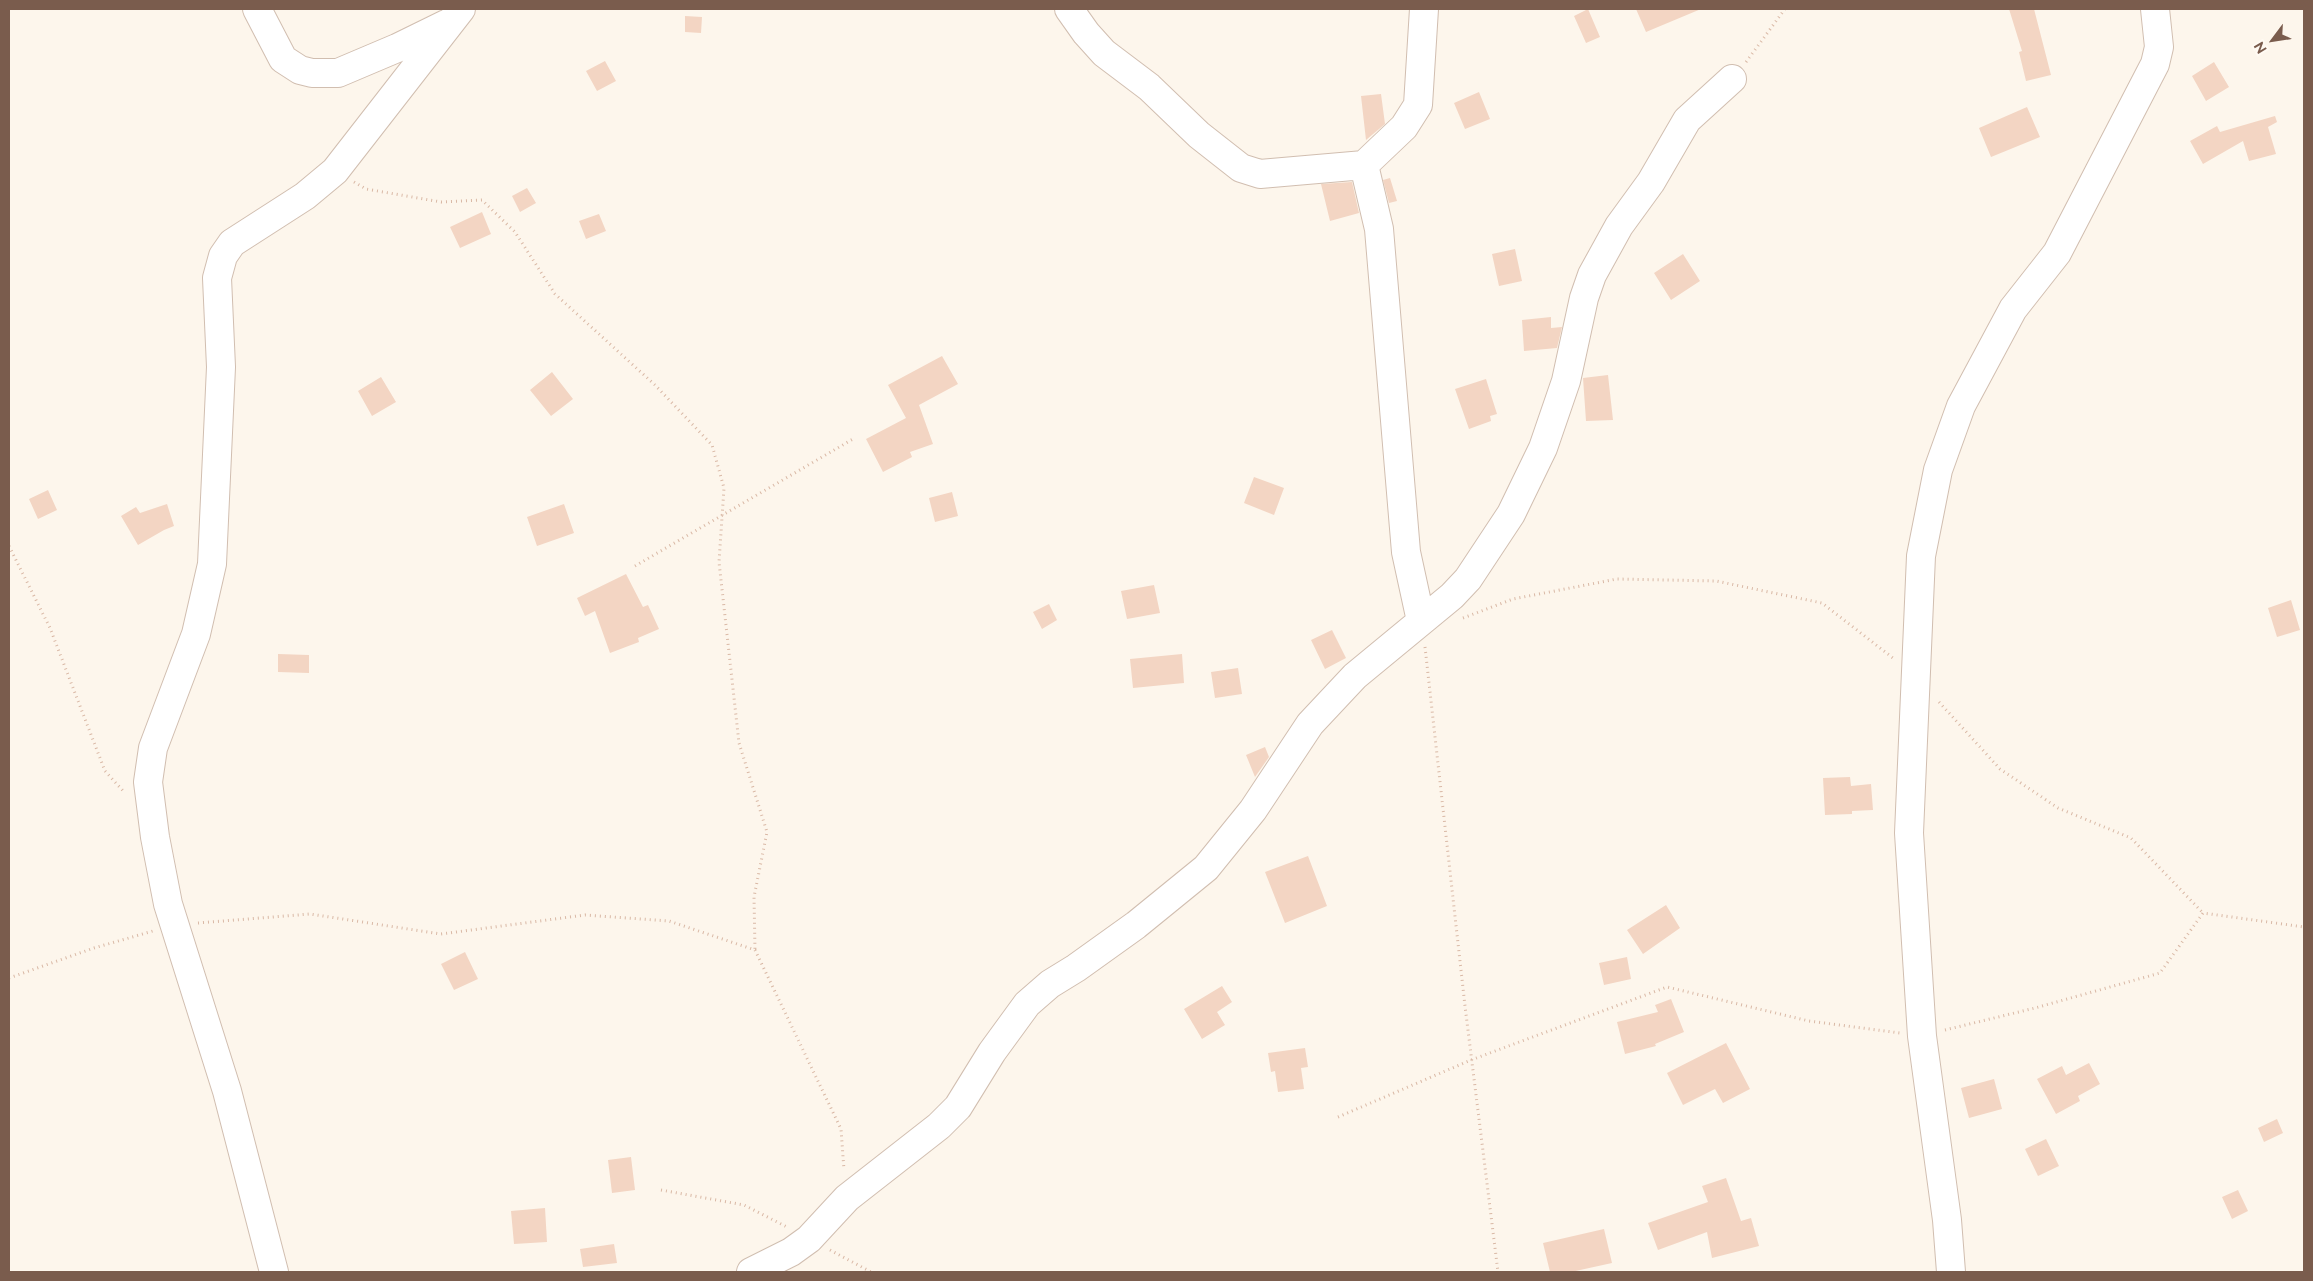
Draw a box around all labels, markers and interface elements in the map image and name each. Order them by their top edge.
north arrow [2248,15,2298,65]
text: N [2251,39,2270,56]

